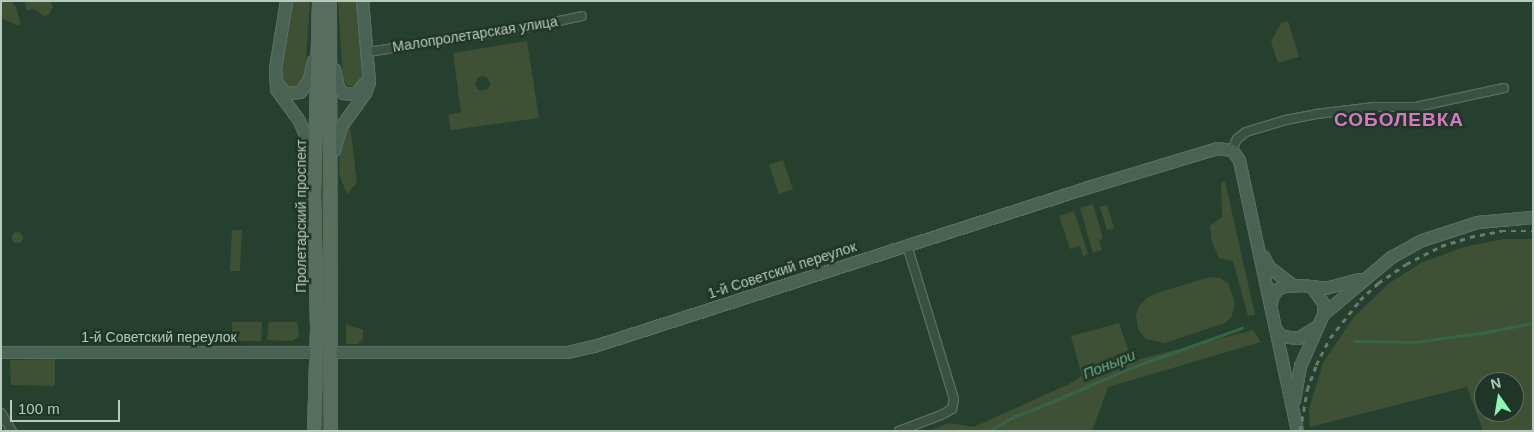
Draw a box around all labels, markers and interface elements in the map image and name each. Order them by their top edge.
street label: Малопролетарская улица [391,13,559,55]
district label: СОБОЛЕВКА [1333,109,1465,131]
street label: Пролетарский проспект [293,139,309,293]
street label: 1-й Советский переулок [706,238,858,302]
street label: 1-й Советский переулок [81,329,237,345]
water label: Поныри [1080,345,1138,383]
north arrow [1474,372,1524,422]
text: N [1489,374,1503,392]
scale bar [12,390,122,422]
text: 100 m [18,400,60,417]

